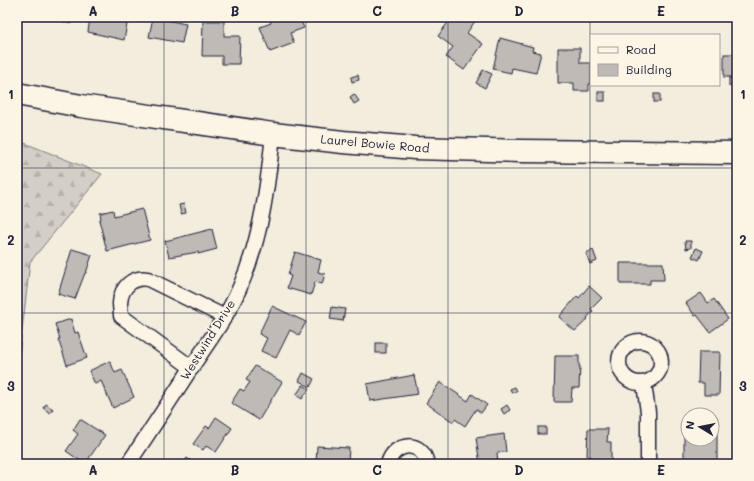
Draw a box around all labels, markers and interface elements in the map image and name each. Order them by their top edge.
text: A [88,2,98,19]
text: B [231,2,240,19]
text: C [372,2,382,19]
text: D [514,2,524,19]
text: E [657,2,665,19]
legend [590,34,720,86]
text: Road [626,41,656,57]
text: Building [626,61,672,77]
text: 1 [8,85,14,102]
text: 1 [740,85,746,102]
street label: Laurel Bowie Road [320,130,431,156]
text: 2 [7,231,15,248]
text: 2 [739,231,747,248]
street label: Westwind Drive [176,296,238,383]
text: 3 [7,377,15,394]
text: 3 [739,377,747,394]
north arrow [680,407,720,447]
text: N [682,420,698,431]
text: A [88,461,98,478]
text: B [231,461,240,478]
text: C [372,461,382,478]
text: D [514,461,524,478]
text: E [657,461,665,478]

